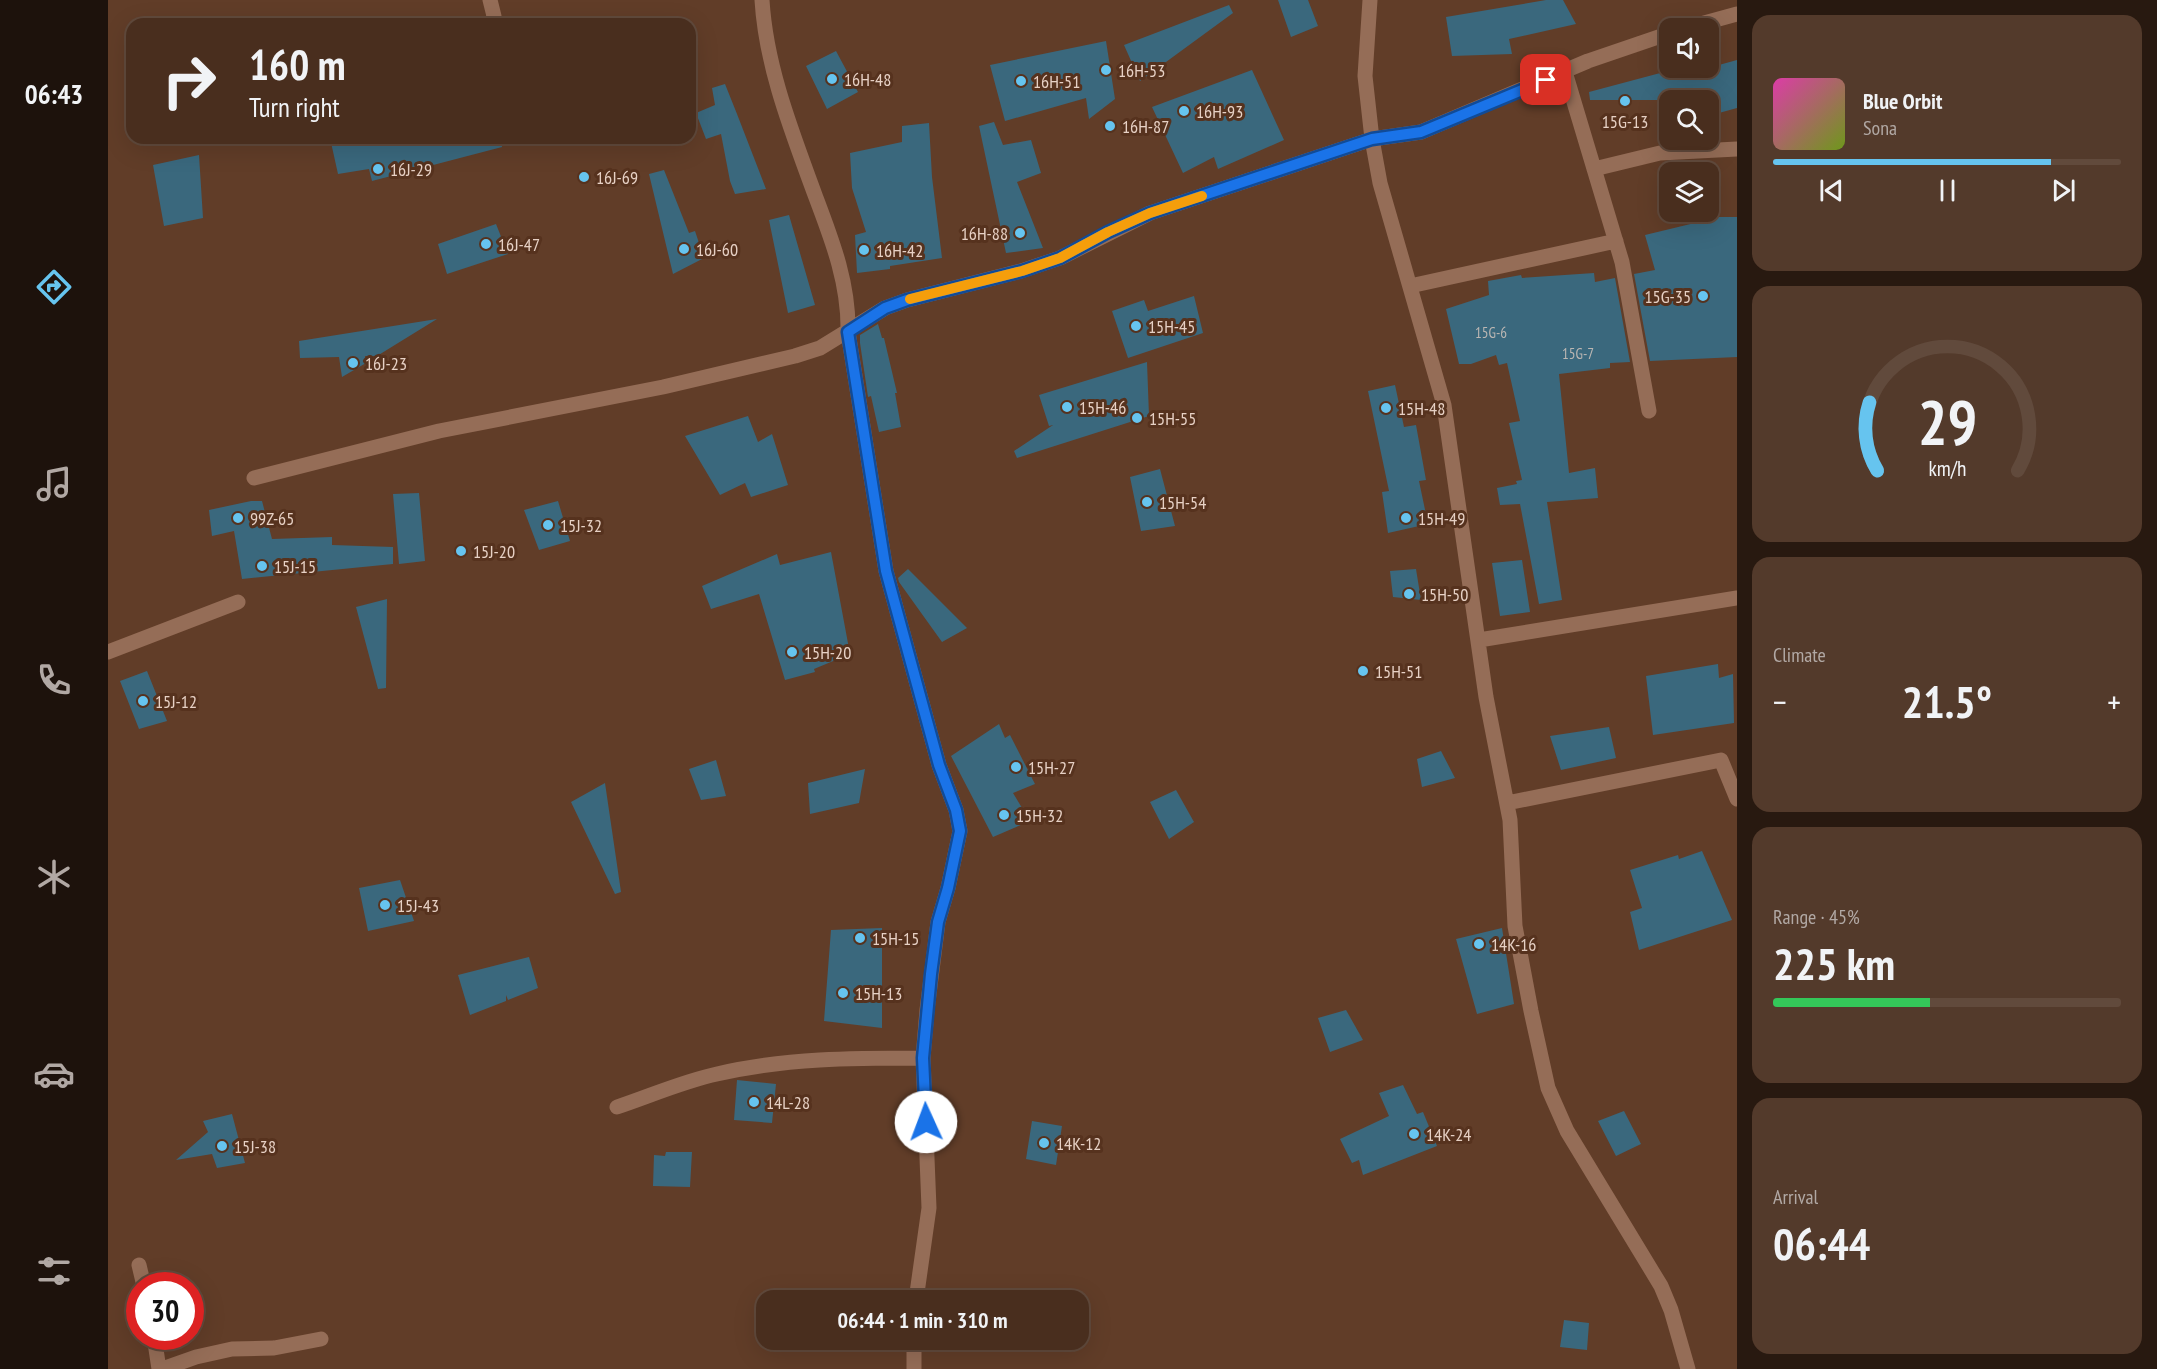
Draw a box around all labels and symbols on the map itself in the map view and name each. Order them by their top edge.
pin [1520,54,1571,105]
place label: 16H-53 [1118,59,1165,82]
marker: 16H-53 [1099,63,1113,77]
place label: 16H-48 [844,68,891,91]
place label: 16H-51 [1033,70,1080,93]
marker: 16H-48 [825,72,839,86]
marker: 16H-51 [1014,74,1028,88]
marker: 15G-13 [1618,94,1632,108]
place label: 16H-93 [1196,100,1243,123]
marker: 16H-93 [1177,104,1191,118]
place label: 15G-13 [1602,110,1648,133]
place label: 16H-87 [1122,115,1169,138]
marker: 16H-87 [1103,119,1117,133]
place label: 16J-29 [390,158,432,181]
marker: 16J-29 [371,162,385,176]
place label: 16J-69 [596,166,638,189]
marker: 16J-69 [577,170,591,184]
place label: 16H-88 [961,222,1008,245]
marker: 16H-88 [1013,226,1027,240]
place label: 16J-47 [498,233,540,256]
marker: 16J-47 [479,237,493,251]
place label: 16J-60 [696,238,738,261]
place label: 16H-42 [876,239,923,262]
marker: 16J-60 [677,242,691,256]
marker: 16H-42 [857,243,871,257]
place label: 15G-35 [1645,285,1691,308]
marker: 15G-35 [1696,289,1710,303]
place label: 15H-45 [1148,315,1195,338]
marker: 15H-45 [1129,319,1143,333]
house number: 15G-6 [1475,323,1507,342]
house number: 15G-7 [1562,344,1594,363]
place label: 16J-23 [365,352,407,375]
marker: 16J-23 [346,356,360,370]
place label: 15H-46 [1079,396,1126,419]
place label: 15H-48 [1398,397,1445,420]
marker: 15H-46 [1060,400,1074,414]
marker: 15H-48 [1379,401,1393,415]
place label: 15H-55 [1149,407,1196,430]
marker: 15H-55 [1130,411,1144,425]
place label: 15H-54 [1159,491,1206,514]
marker: 15H-54 [1140,495,1154,509]
place label: 99Z-65 [250,507,294,530]
place label: 15H-49 [1418,507,1465,530]
marker: 99Z-65 [231,511,245,525]
marker: 15H-49 [1399,511,1413,525]
place label: 15J-32 [560,514,602,537]
marker: 15J-32 [541,518,555,532]
place label: 15J-20 [473,540,515,563]
marker: 15J-20 [454,544,468,558]
place label: 15J-15 [274,555,316,578]
marker: 15J-15 [255,559,269,573]
place label: 15H-50 [1421,583,1468,606]
marker: 15H-50 [1402,587,1416,601]
place label: 15H-20 [804,641,851,664]
marker: 15H-20 [785,645,799,659]
place label: 15H-51 [1375,660,1422,683]
marker: 15H-51 [1356,664,1370,678]
place label: 15J-12 [155,690,197,713]
marker: 15J-12 [136,694,150,708]
place label: 15H-27 [1028,756,1075,779]
marker: 15H-27 [1009,760,1023,774]
place label: 15H-32 [1016,804,1063,827]
marker: 15H-32 [997,808,1011,822]
place label: 15J-43 [397,894,439,917]
marker: 15J-43 [378,898,392,912]
place label: 15H-15 [872,927,919,950]
marker: 15H-15 [853,931,867,945]
place label: 14K-16 [1491,933,1536,956]
marker: 14K-16 [1472,937,1486,951]
place label: 15H-13 [855,982,902,1005]
marker: 15H-13 [836,986,850,1000]
position arrow [894,1090,958,1154]
place label: 14L-28 [766,1091,810,1114]
marker: 14L-28 [747,1095,761,1109]
place label: 14K-24 [1426,1123,1471,1146]
marker: 14K-24 [1407,1127,1421,1141]
place label: 14K-12 [1056,1132,1101,1155]
place label: 15J-38 [234,1135,276,1158]
marker: 14K-12 [1037,1136,1051,1150]
marker: 15J-38 [215,1139,229,1153]
speed limit sign: 30 [126,1272,204,1350]

